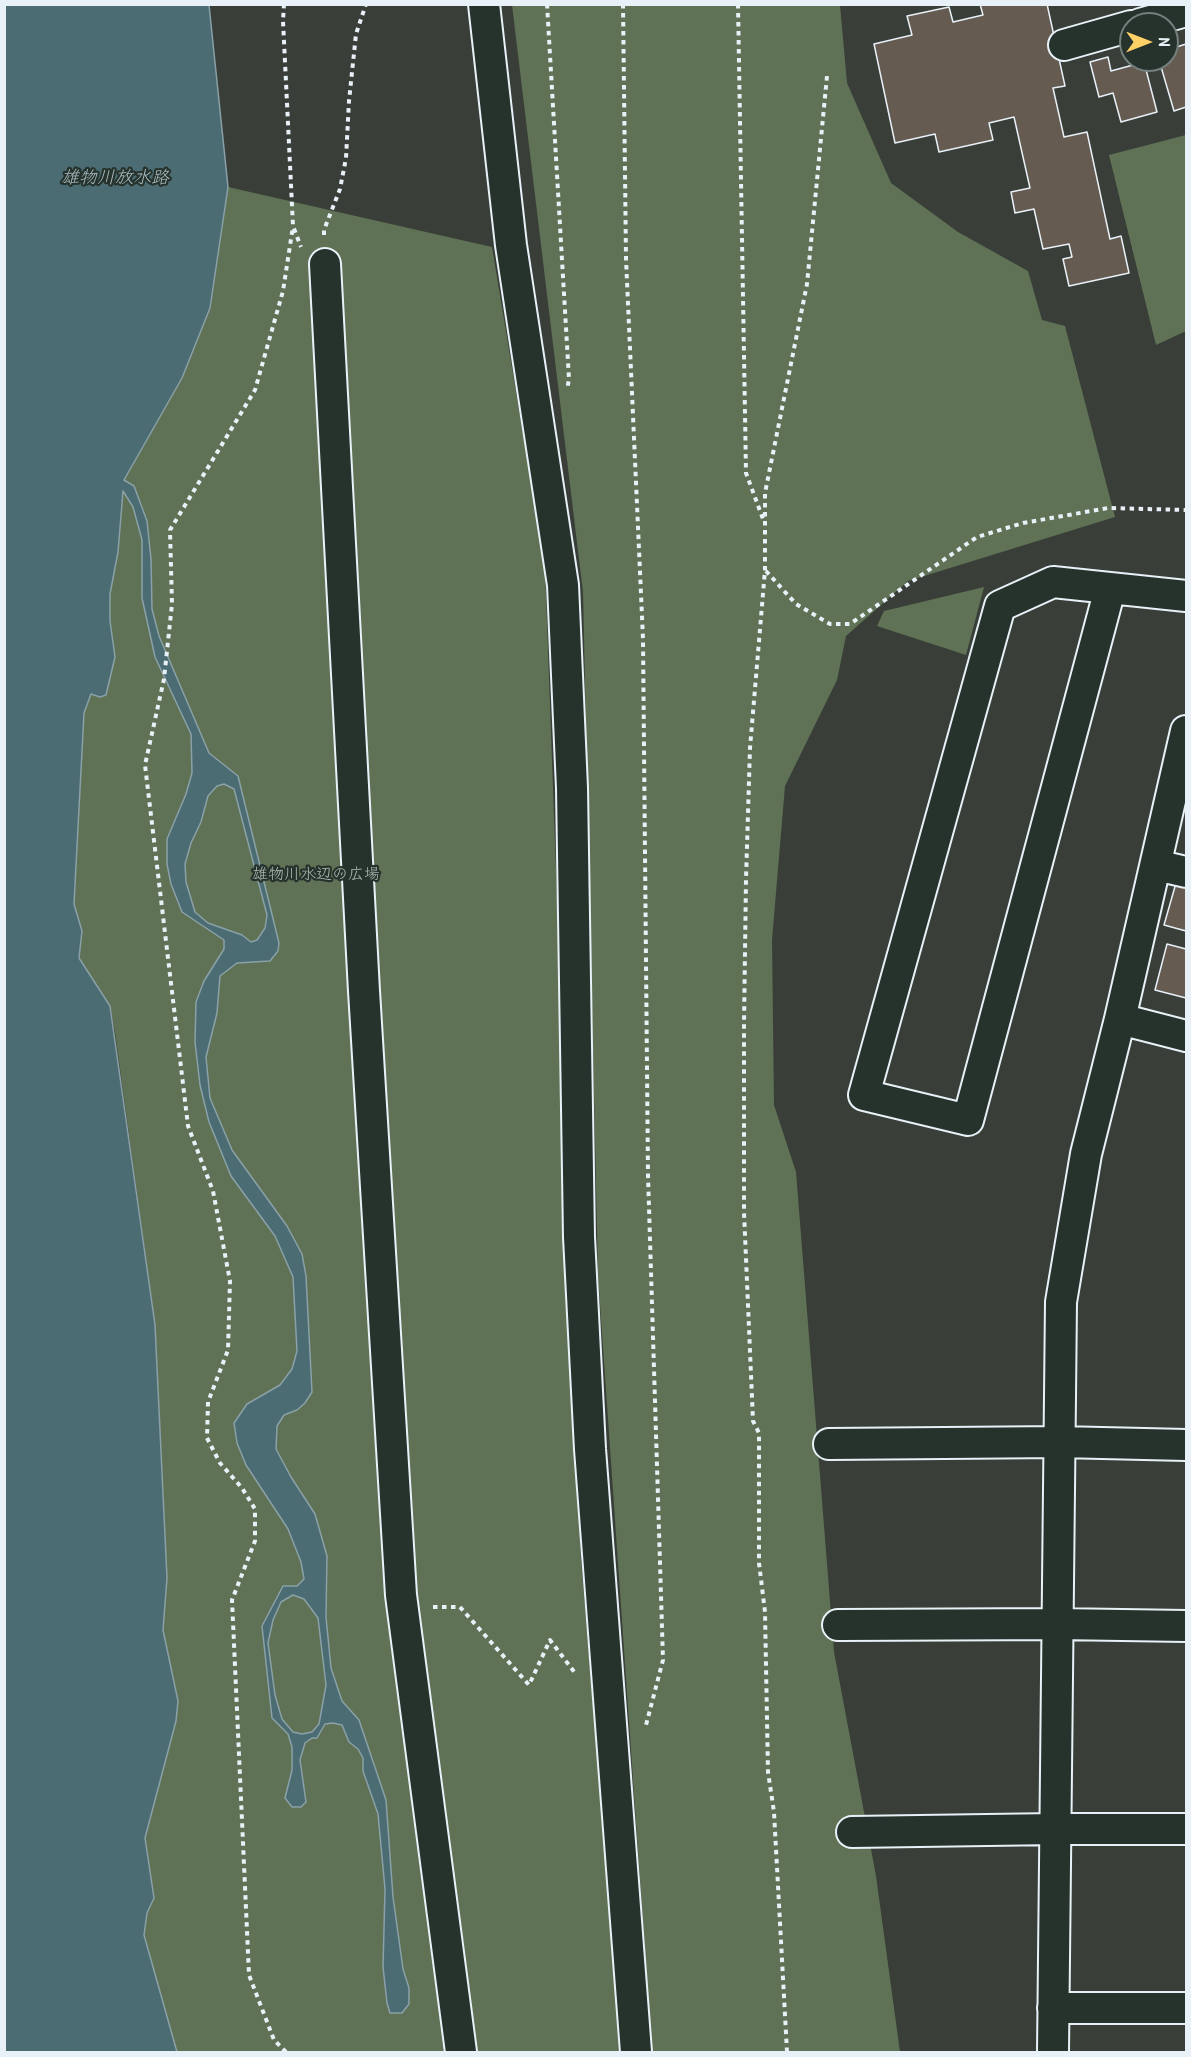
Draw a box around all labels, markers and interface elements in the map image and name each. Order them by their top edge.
north arrow [1119,12,1179,72]
text: N [1154,38,1176,46]
water label: 雄物川放水路 [61,167,169,189]
park label: 雄物川水辺の広場 [252,865,380,885]

